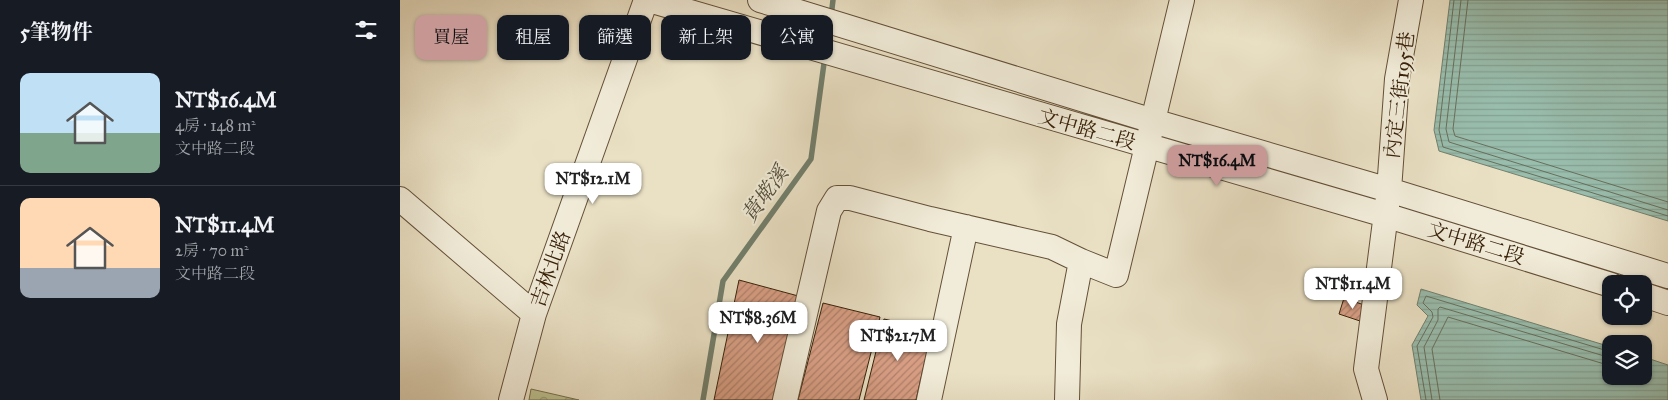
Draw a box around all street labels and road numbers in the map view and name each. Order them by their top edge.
street label: 內定三街195巷 [1379,30,1419,160]
street label: 文中路二段 [1036,104,1138,154]
street label: 文中路二段 [1425,217,1527,269]
street label: 吉林北路 [525,227,575,311]

